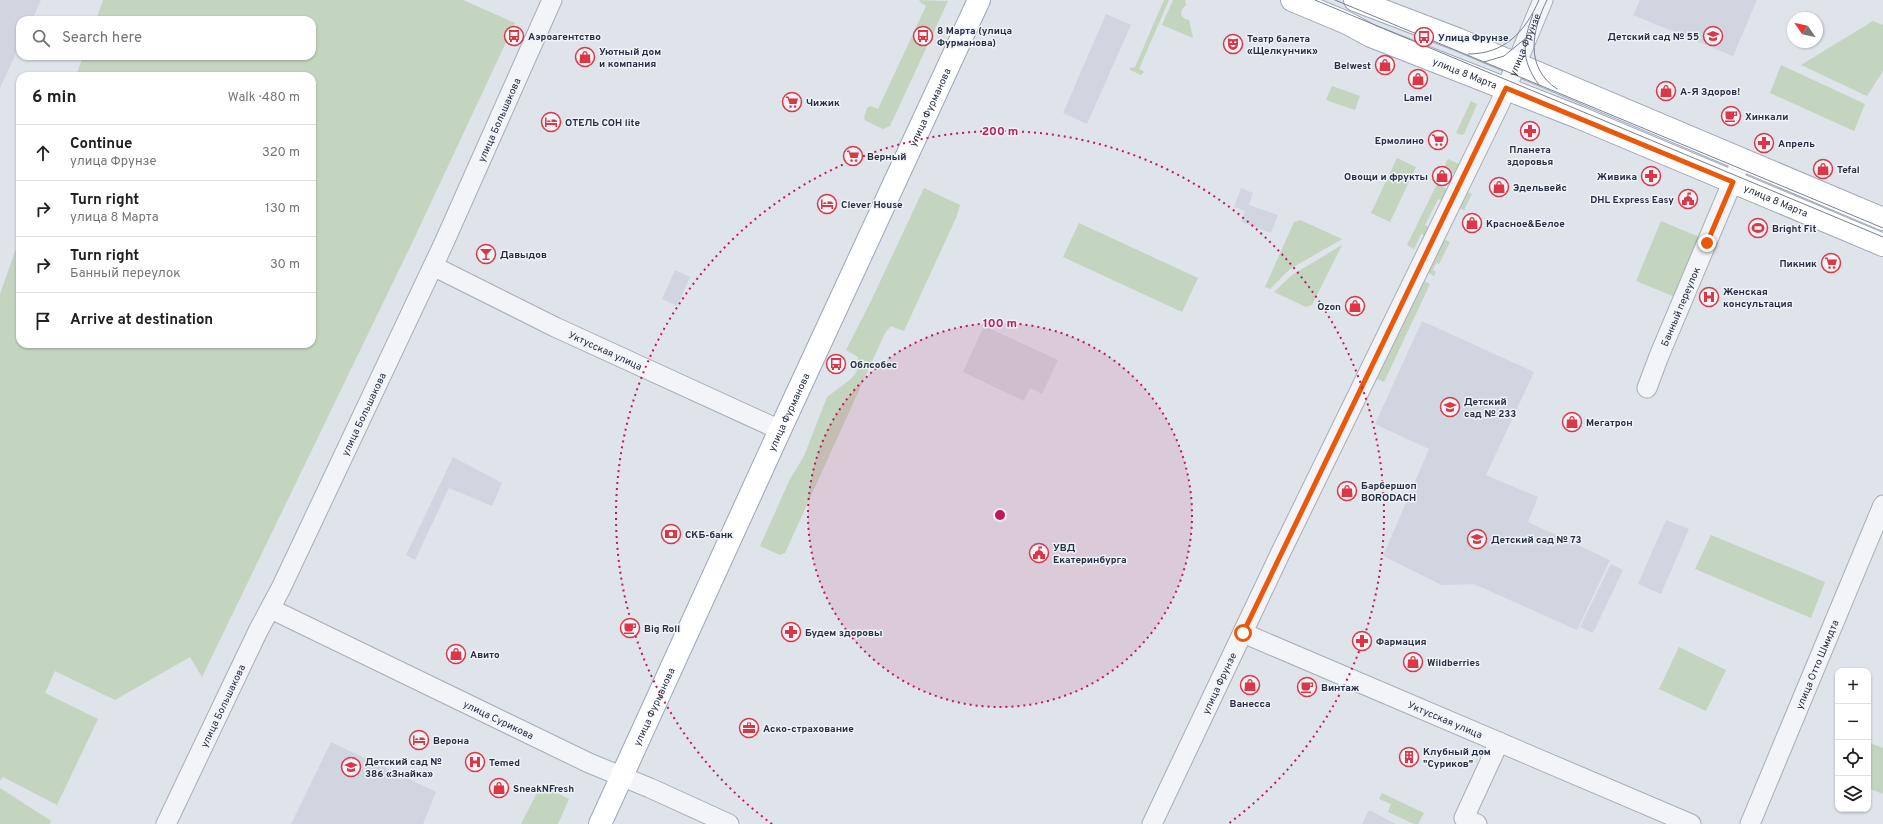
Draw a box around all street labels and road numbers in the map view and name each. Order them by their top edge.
street label: улица Фрунзе [1507,12,1545,78]
street label: улица 8 Марта [1430,56,1499,93]
street label: улица Фурманова [907,67,955,149]
street label: улица Большакова [476,76,524,164]
street label: улица 8 Марта [1741,182,1809,221]
street label: Банный переулок [1659,265,1704,349]
street label: Уктусская улица [566,329,644,374]
street label: улица Большакова [339,371,390,458]
street label: улица Фурманова [766,371,813,454]
street label: улица Отто Шмидта [1794,618,1842,712]
street label: улица Фрунзе [1200,651,1240,717]
street label: улица Большакова [198,663,249,750]
street label: улица Фурманова [631,666,678,749]
street label: улица Сурикова [461,698,535,743]
street label: Уктусская улица [1406,699,1484,742]

